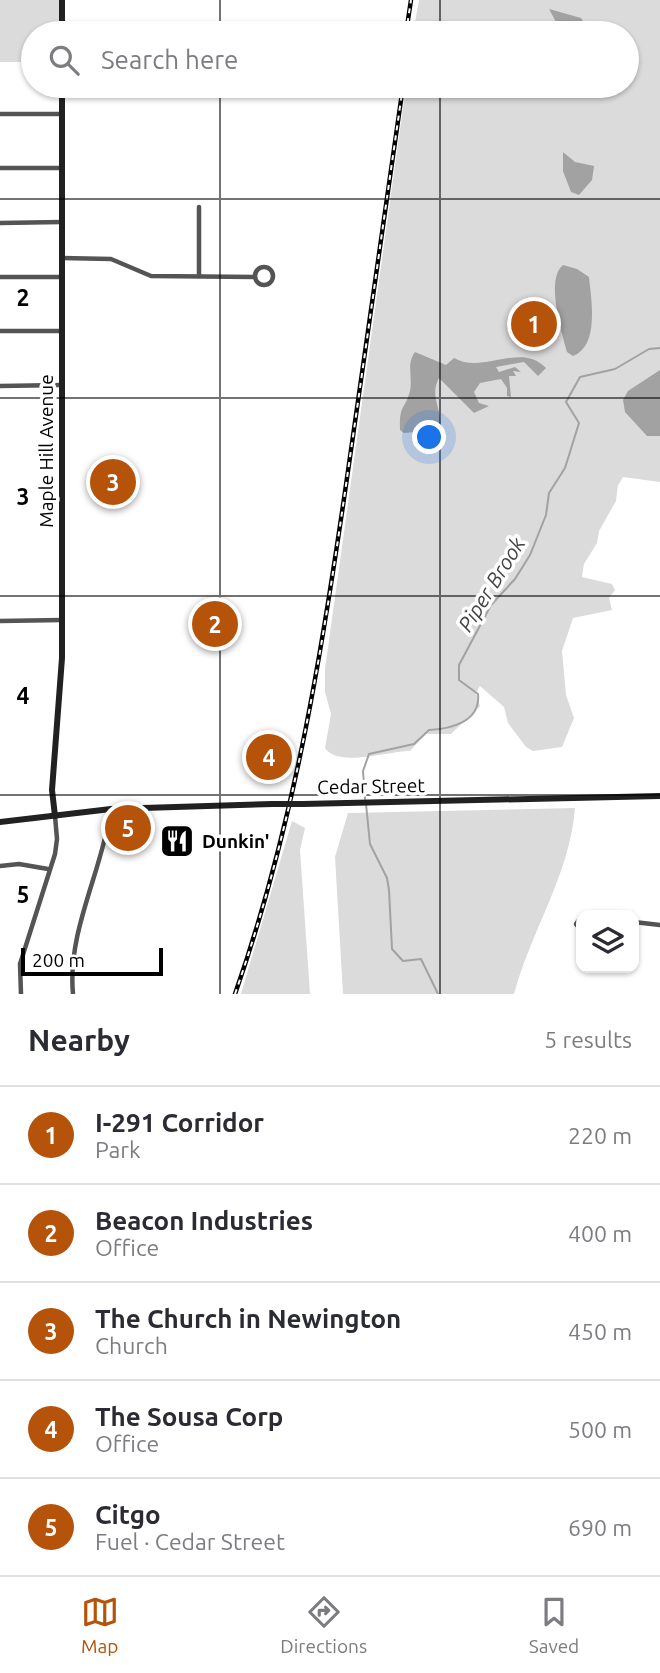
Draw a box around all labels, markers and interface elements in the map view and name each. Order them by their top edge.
search box [21,21,639,98]
icon: search [45,41,83,79]
text: Search here [101,45,238,74]
text: 2 [17,285,29,310]
pin: 1 [511,298,557,350]
street label: Maple Hill Avenue [35,374,57,528]
your location [412,420,446,454]
pin: 3 [90,456,136,508]
text: 3 [17,484,29,509]
water label: Piper Brook [453,532,530,636]
pin: 2 [192,598,238,650]
text: 4 [17,683,30,708]
pin: 4 [246,731,292,783]
street label: Cedar Street [317,774,426,798]
pin: 5 [105,802,151,854]
restaurant icon: Dunkin' [158,822,196,860]
place label: Dunkin' [202,830,269,852]
text: 5 [17,882,29,907]
map controls [576,910,639,973]
button: layers [576,910,639,973]
scale bar [21,945,163,977]
text: 200 m [32,949,85,971]
text: Nearby [28,1023,130,1057]
text: 5 results [544,1027,632,1052]
text: I-291 Corridor [95,1108,264,1137]
text: 1 [45,1123,57,1148]
text: 220 m [568,1123,632,1148]
text: Park [95,1137,141,1162]
text: Beacon Industries [95,1206,313,1235]
text: 2 [45,1221,57,1246]
text: 400 m [568,1221,632,1246]
text: Office [95,1235,159,1260]
text: The Church in Newington [95,1304,401,1333]
text: 3 [45,1319,57,1344]
text: 450 m [568,1319,632,1344]
text: Church [95,1333,168,1358]
text: The Sousa Corp [95,1402,283,1431]
text: 4 [45,1417,57,1442]
text: 500 m [568,1417,632,1442]
text: Office [95,1431,159,1456]
text: Citgo [95,1500,161,1529]
text: 5 [45,1515,57,1540]
text: 690 m [568,1515,632,1540]
text: Fuel · Cedar Street [95,1529,285,1554]
tab: Map [81,1593,119,1657]
tab: Directions [280,1593,367,1657]
tab: Saved [529,1593,579,1657]

